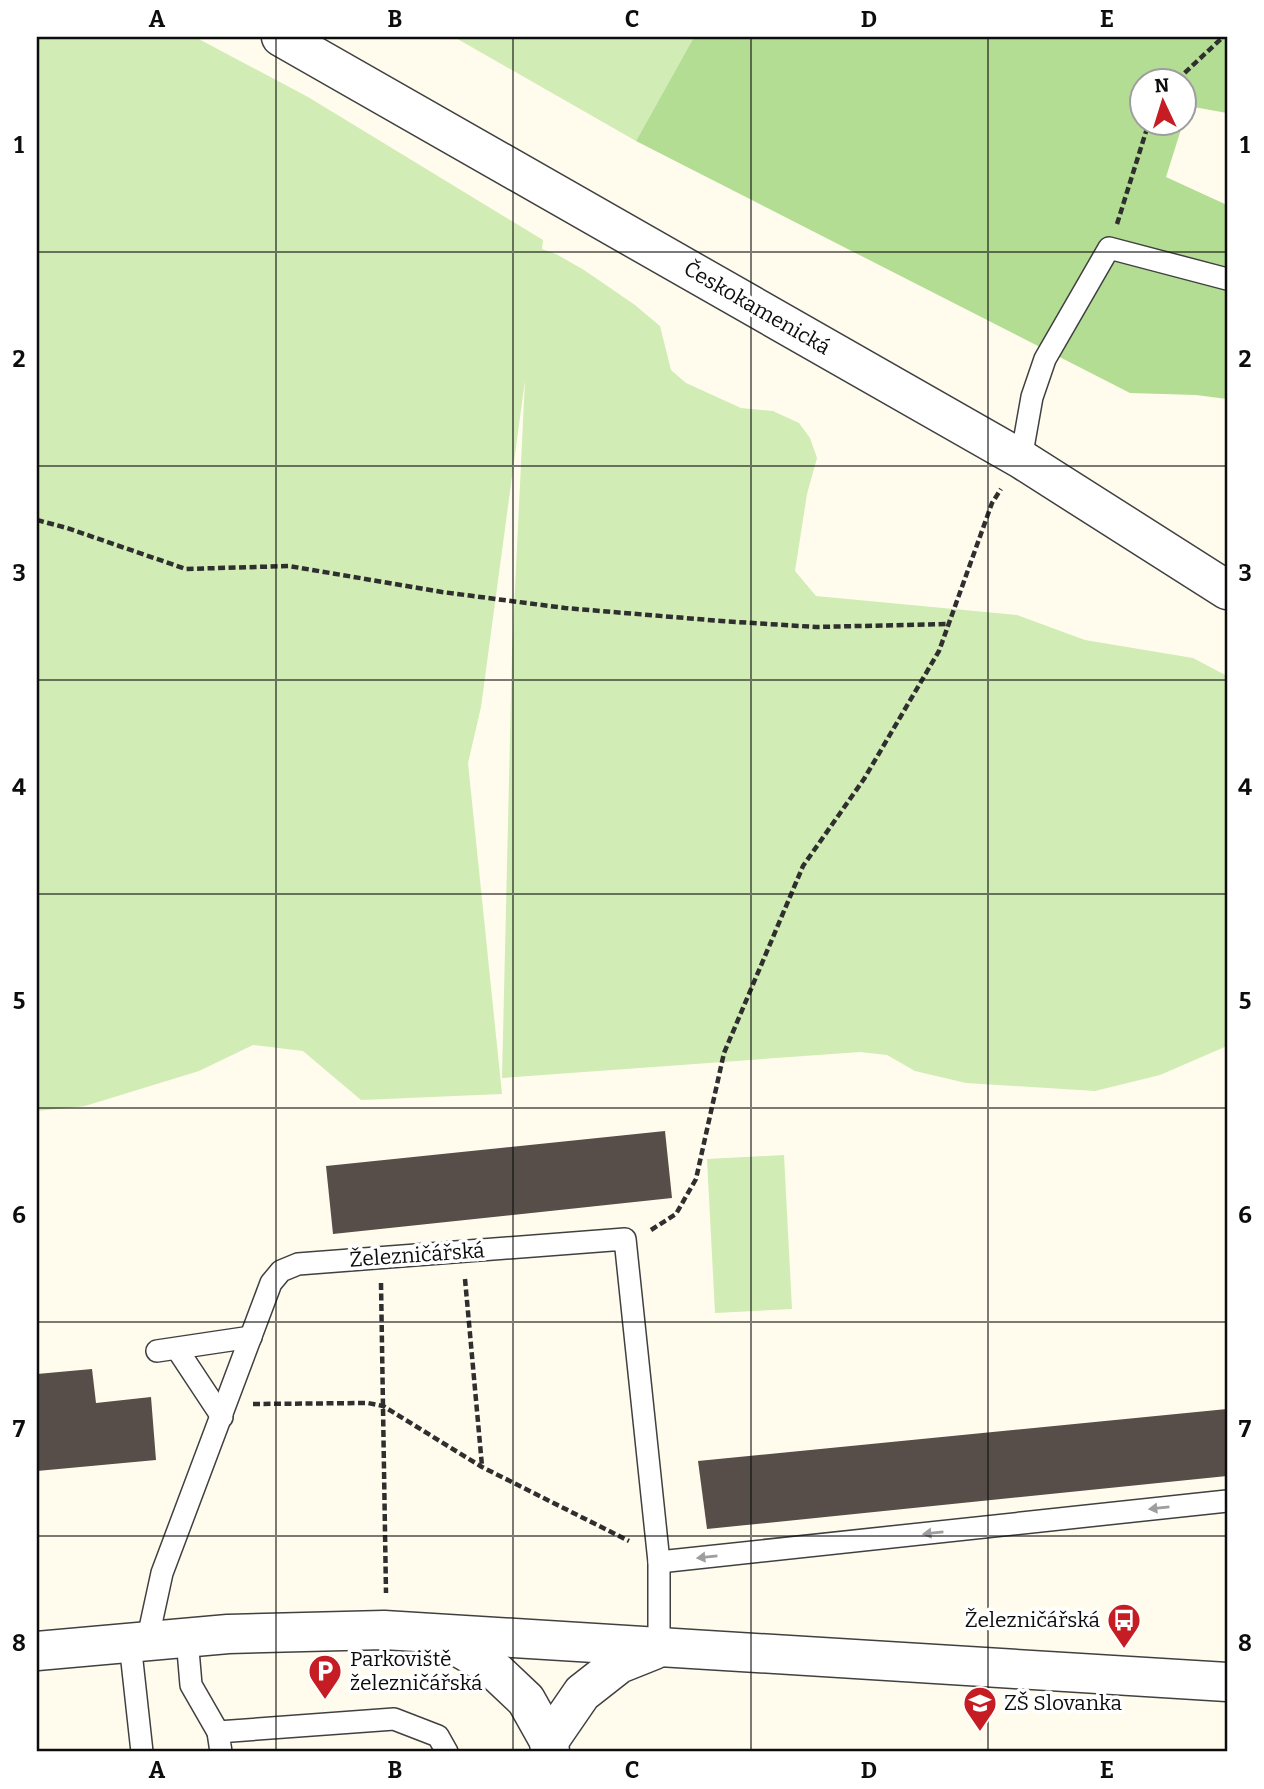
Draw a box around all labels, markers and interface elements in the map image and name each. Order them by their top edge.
text: A [149,5,166,33]
text: B [388,5,402,33]
text: C [625,5,639,33]
text: D [861,5,877,33]
text: E [1100,5,1114,33]
north arrow [1128,66,1198,136]
text: N [1154,74,1170,98]
text: 1 [14,131,24,159]
text: 1 [1240,131,1250,159]
street label: Českokamenická [679,256,835,361]
text: 2 [13,345,26,373]
text: 2 [1239,345,1252,373]
text: 3 [12,559,26,587]
text: 3 [1238,559,1252,587]
text: 4 [12,773,26,801]
text: 4 [1238,773,1252,801]
text: 5 [13,987,25,1015]
text: 5 [1239,987,1251,1015]
text: 6 [12,1201,26,1229]
text: 6 [1238,1201,1252,1229]
street label: Železničářská [349,1237,486,1273]
text: 7 [13,1415,26,1443]
text: 7 [1239,1415,1252,1443]
one-way arrow [1148,1503,1170,1514]
one-way arrow [922,1527,944,1538]
one-way arrow [696,1552,718,1563]
bus stop icon: Železničářská [1105,1601,1143,1650]
place label: Železničářská [965,1607,1100,1633]
text: 8 [12,1629,26,1657]
text: 8 [1238,1629,1252,1657]
place label: Parkoviště železničářská [350,1646,483,1696]
parking icon: Parkoviště železničářská [306,1652,344,1701]
school or university icon: ZŠ Slovanka [961,1684,999,1733]
place label: ZŠ Slovanka [1004,1690,1122,1716]
text: A [149,1756,166,1784]
text: B [388,1756,402,1784]
text: C [625,1756,639,1784]
text: D [861,1756,877,1784]
text: E [1100,1756,1114,1784]

